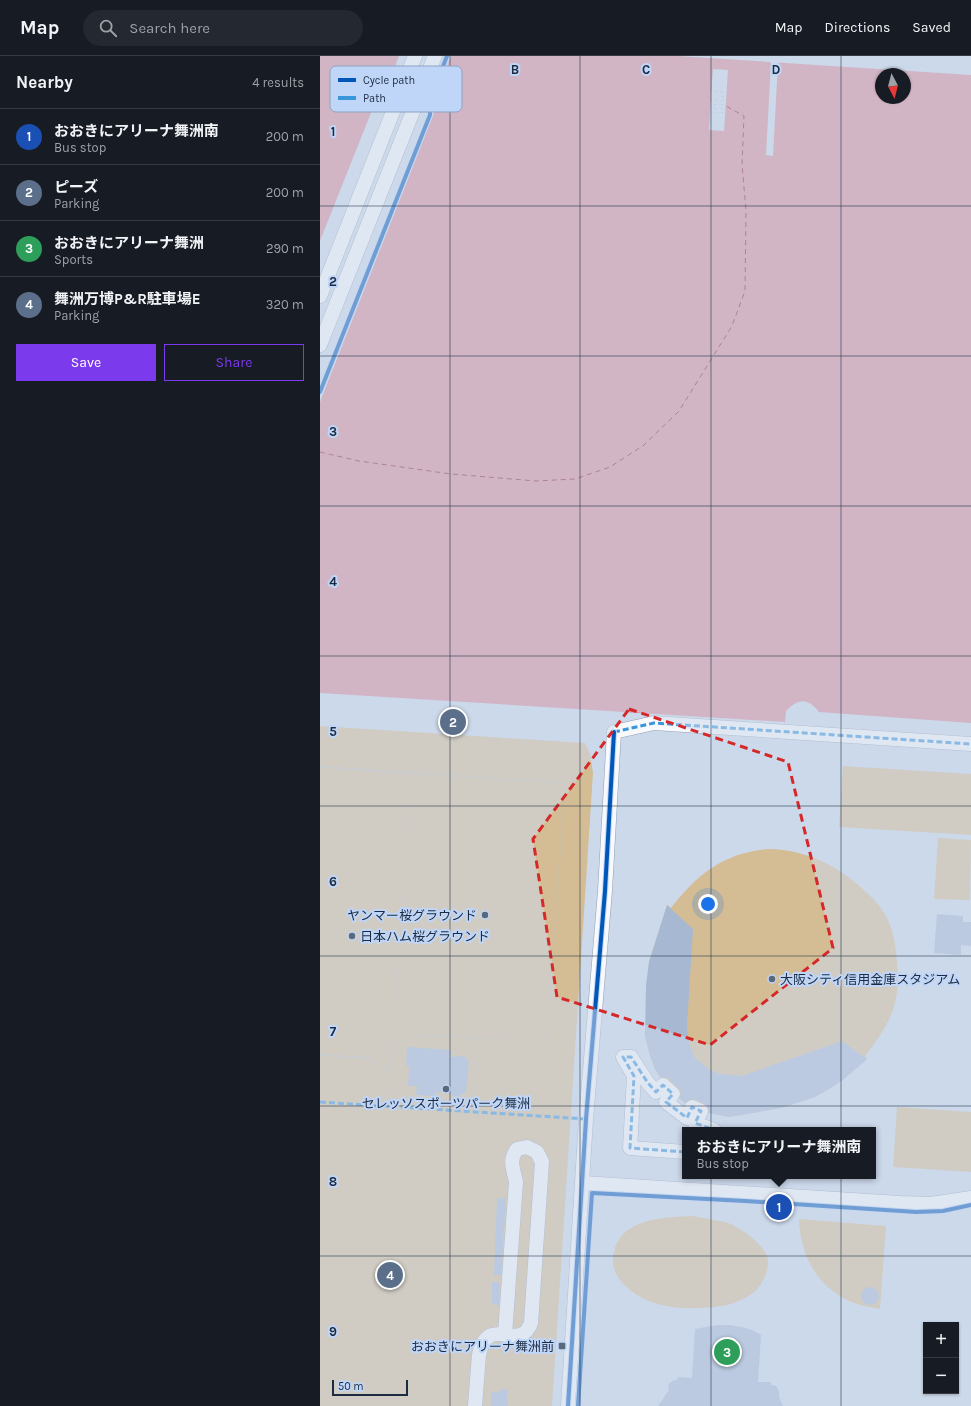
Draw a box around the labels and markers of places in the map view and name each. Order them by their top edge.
pin: 2 [440,707,466,737]
place label: ヤンマー桜グラウンド [347,908,477,923]
marker: ヤンマー桜グラウンド [480,910,490,920]
place label: 日本ハム桜グラウンド [360,929,490,944]
marker: 日本ハム桜グラウンド [347,931,357,941]
place label: 大阪シティ信用金庫スタジアム [780,972,960,987]
marker: 大阪シティ信用金庫スタジアム [767,974,777,984]
marker: セレッソスポーツパーク舞洲 [441,1084,451,1094]
place label: セレッソスポーツパーク舞洲 [362,1096,530,1111]
pin: 1 [766,1192,792,1222]
pin: 4 [377,1260,403,1290]
pin: 3 [714,1337,740,1367]
place label: おおきにアリーナ舞洲前 [411,1339,554,1354]
marker: おおきにアリーナ舞洲前 [557,1341,567,1351]

